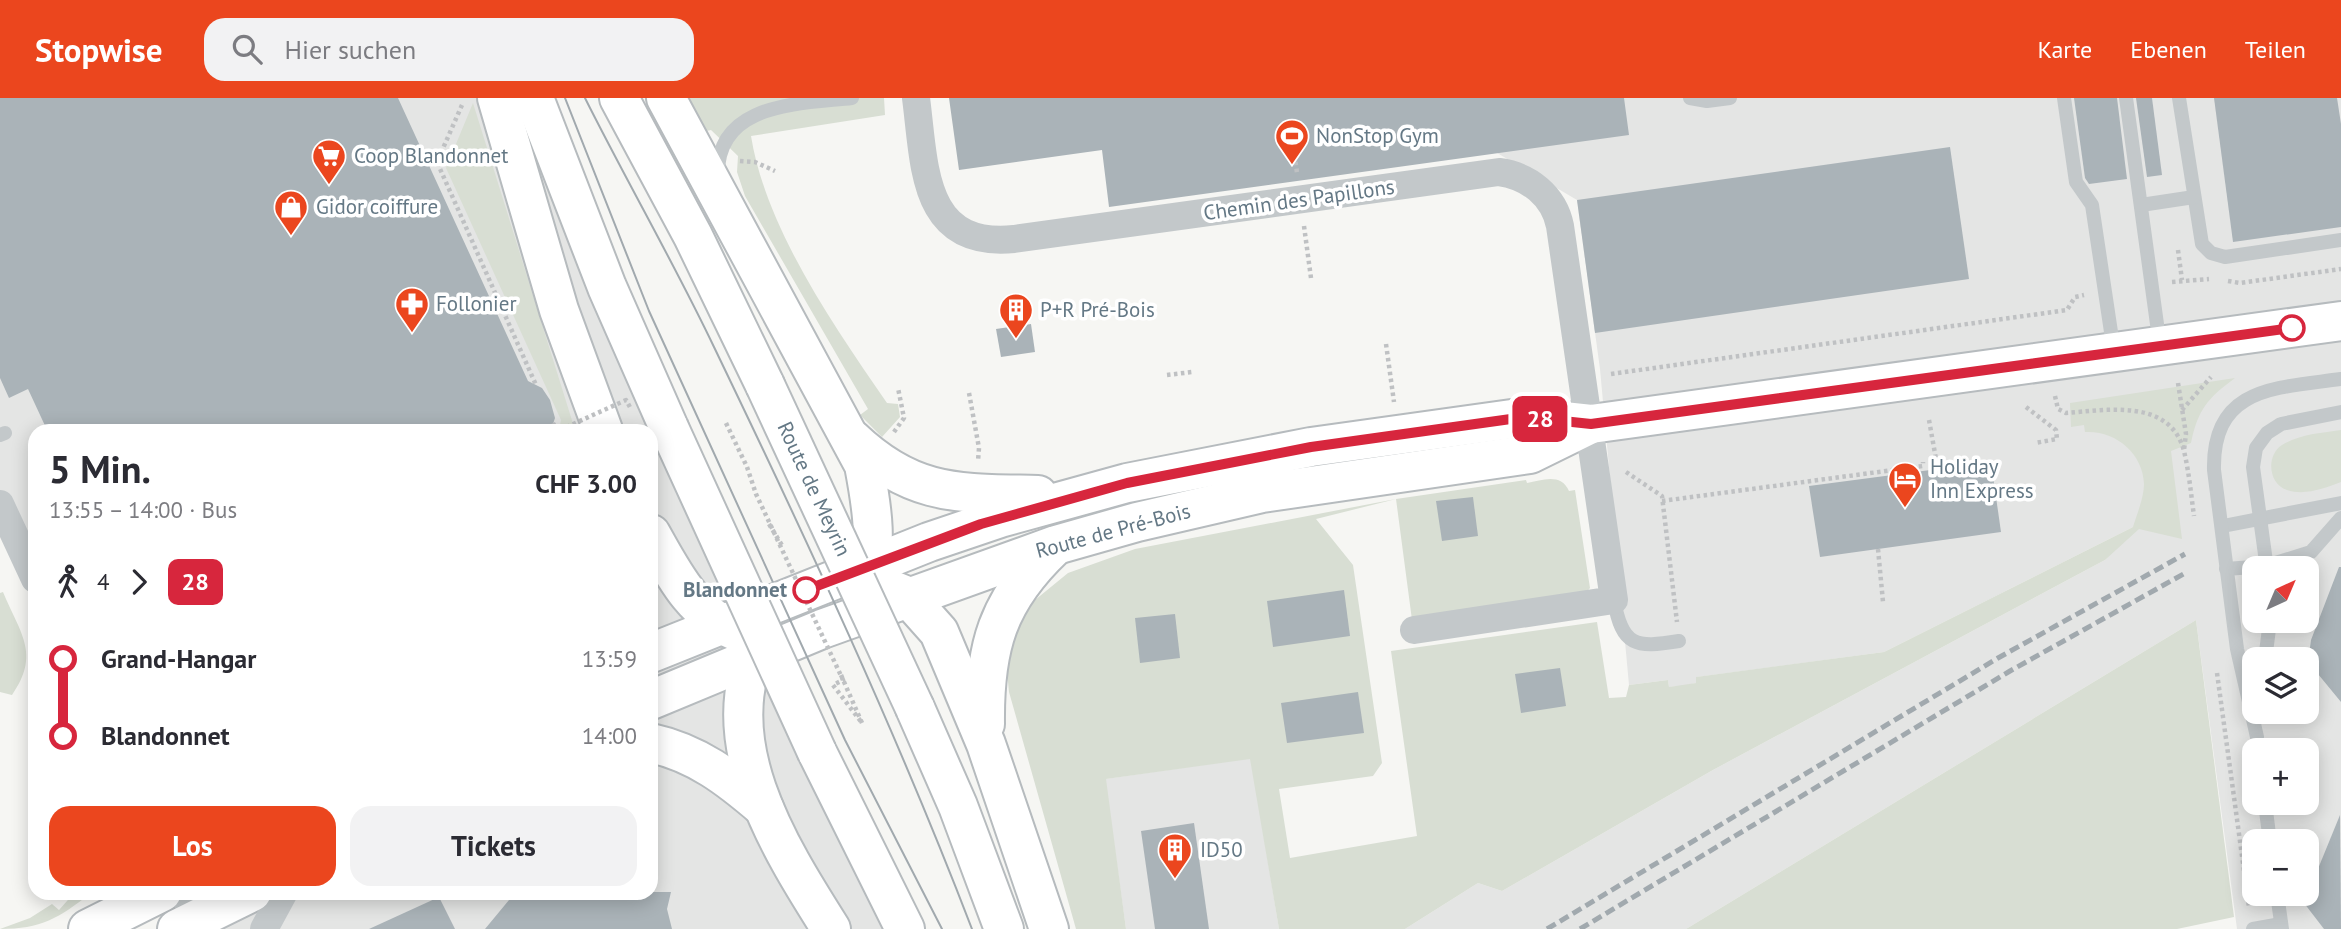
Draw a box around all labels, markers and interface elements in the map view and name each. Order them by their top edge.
search box [204,18,694,81]
text: Stopwise [35,28,162,71]
icon: search [228,30,266,68]
text: Hier suchen [284,33,416,66]
text: Karte [2038,34,2092,65]
text: Ebenen [2130,34,2207,65]
text: Teilen [2245,34,2306,65]
sports icon: NonStop Gym [1273,117,1311,166]
place label: NonStop Gym [1316,122,1439,149]
supermarket icon: Coop Blandonnet [310,137,348,186]
place label: Coop Blandonnet [354,142,508,169]
street label: Chemin des Papillons [1202,173,1396,226]
shop icon: Gidor coiffure [272,188,310,237]
place label: Gidor coiffure [316,193,438,220]
pharmacy icon: Follonier [393,285,431,334]
place label: Follonier [436,290,517,317]
building icon: P+R Pré-Bois [997,291,1035,340]
place label: P+R Pré-Bois [1040,296,1155,323]
unlabelled marker [2279,315,2305,341]
line badge: 28 [1508,396,1572,442]
text: 28 [1526,403,1554,434]
street label: Route de Meyrin [771,417,857,560]
text: 5 Min. [49,444,151,493]
place label: Holiday Inn Express [1930,453,2034,504]
hotel icon: Holiday Inn Express [1886,460,1924,509]
text: CHF 3.00 [535,467,637,500]
text: 13:55 – 14:00 · Bus [49,495,237,524]
street label: Route de Pré-Bois [1033,497,1193,564]
north arrow [2242,556,2319,634]
map controls [2242,556,2319,906]
icon: walk [49,563,87,601]
icon: forward [120,563,158,601]
text: 28 [182,566,209,597]
text: 4 [97,567,110,596]
place label: Blandonnet [683,576,788,603]
marker: Blandonnet [793,577,819,603]
text: Grand-Hangar [101,642,256,675]
text: 13:59 [582,644,637,673]
button: layers [2242,647,2319,724]
text: Blandonnet [101,719,230,752]
text: 14:00 [582,721,637,750]
button: + [2242,738,2319,815]
button: Los [49,806,336,886]
button: Tickets [350,806,637,886]
button: − [2242,829,2319,906]
building icon: ID50 [1156,831,1194,880]
place label: ID50 [1200,836,1243,863]

